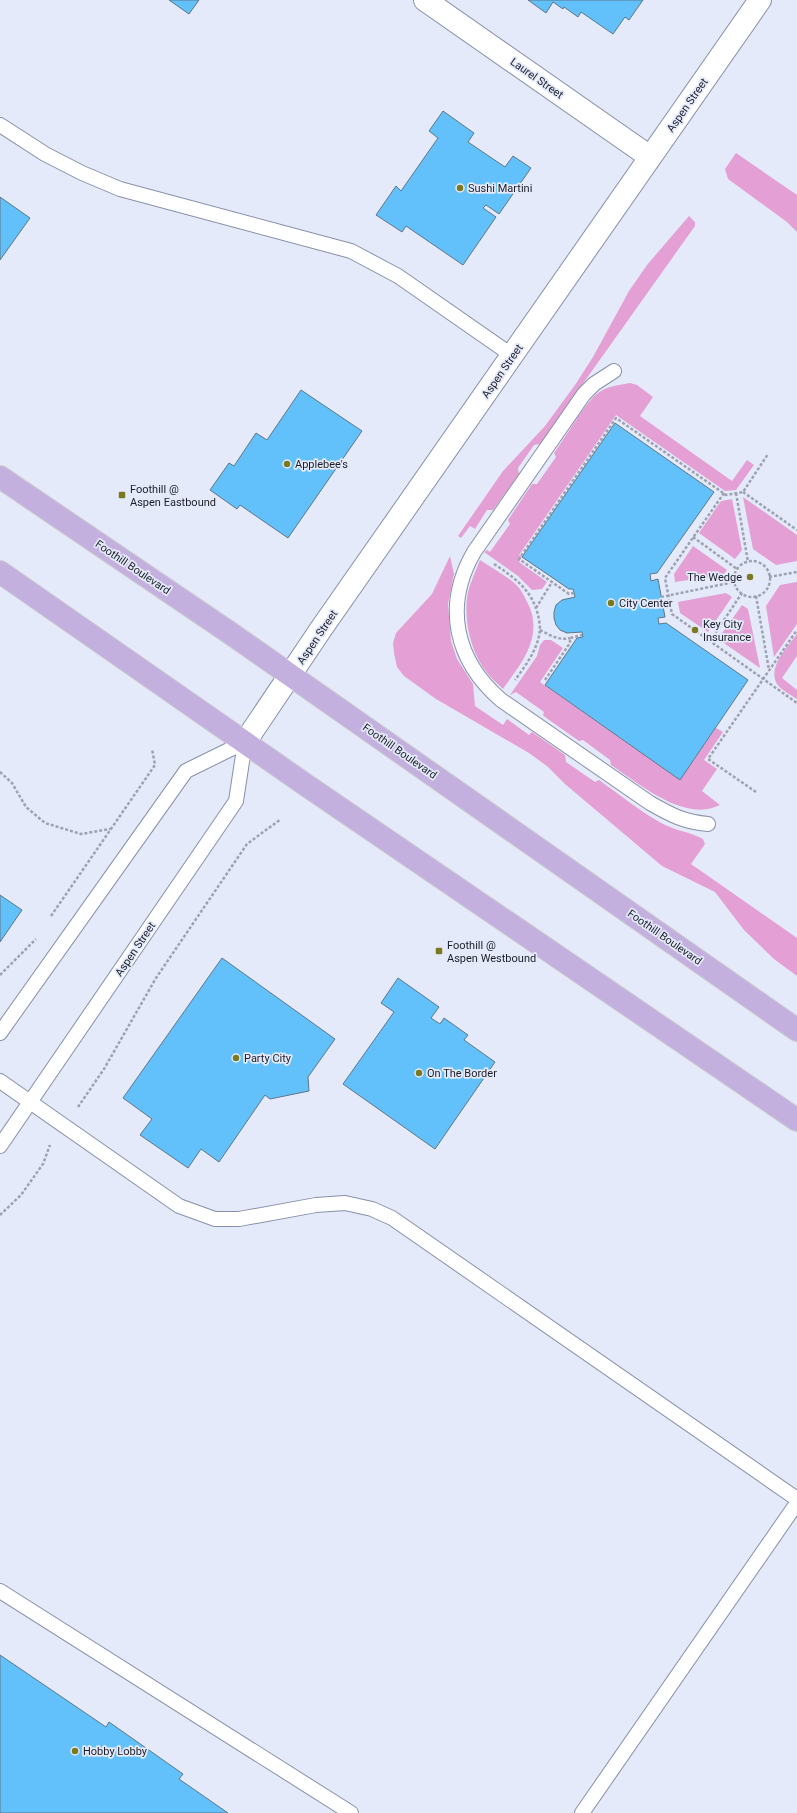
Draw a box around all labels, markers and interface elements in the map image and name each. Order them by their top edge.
street label: Laurel Street [508,55,566,102]
street label: Aspen Street [664,76,711,135]
place label: Sushi Martini [468,182,532,195]
marker: Sushi Martini [455,183,465,193]
street label: Aspen Street [479,342,526,401]
place label: Applebee's [295,458,348,471]
marker: Applebee's [282,459,292,469]
place label: Foothill @ Aspen Eastbound [130,483,216,509]
marker: Foothill @ Aspen Eastbound [117,490,127,500]
street label: Foothill Boulevard [93,538,173,597]
place label: The Wedge [687,571,742,584]
marker: The Wedge [745,572,755,582]
place label: City Center [619,597,673,610]
marker: City Center [606,598,616,608]
street label: Aspen Street [294,607,341,667]
place label: Key City Insurance [703,618,751,644]
marker: Key City Insurance [690,625,700,635]
street label: Foothill Boulevard [360,721,439,782]
street label: Foothill Boulevard [625,907,704,968]
street label: Aspen Street [112,919,159,979]
place label: Foothill @ Aspen Westbound [447,939,536,965]
marker: Foothill @ Aspen Westbound [434,946,444,956]
place label: Party City [244,1052,292,1065]
marker: Party City [231,1053,241,1063]
place label: On The Border [427,1067,497,1080]
marker: On The Border [414,1068,424,1078]
place label: Hobby Lobby [83,1745,148,1758]
marker: Hobby Lobby [70,1746,80,1756]

